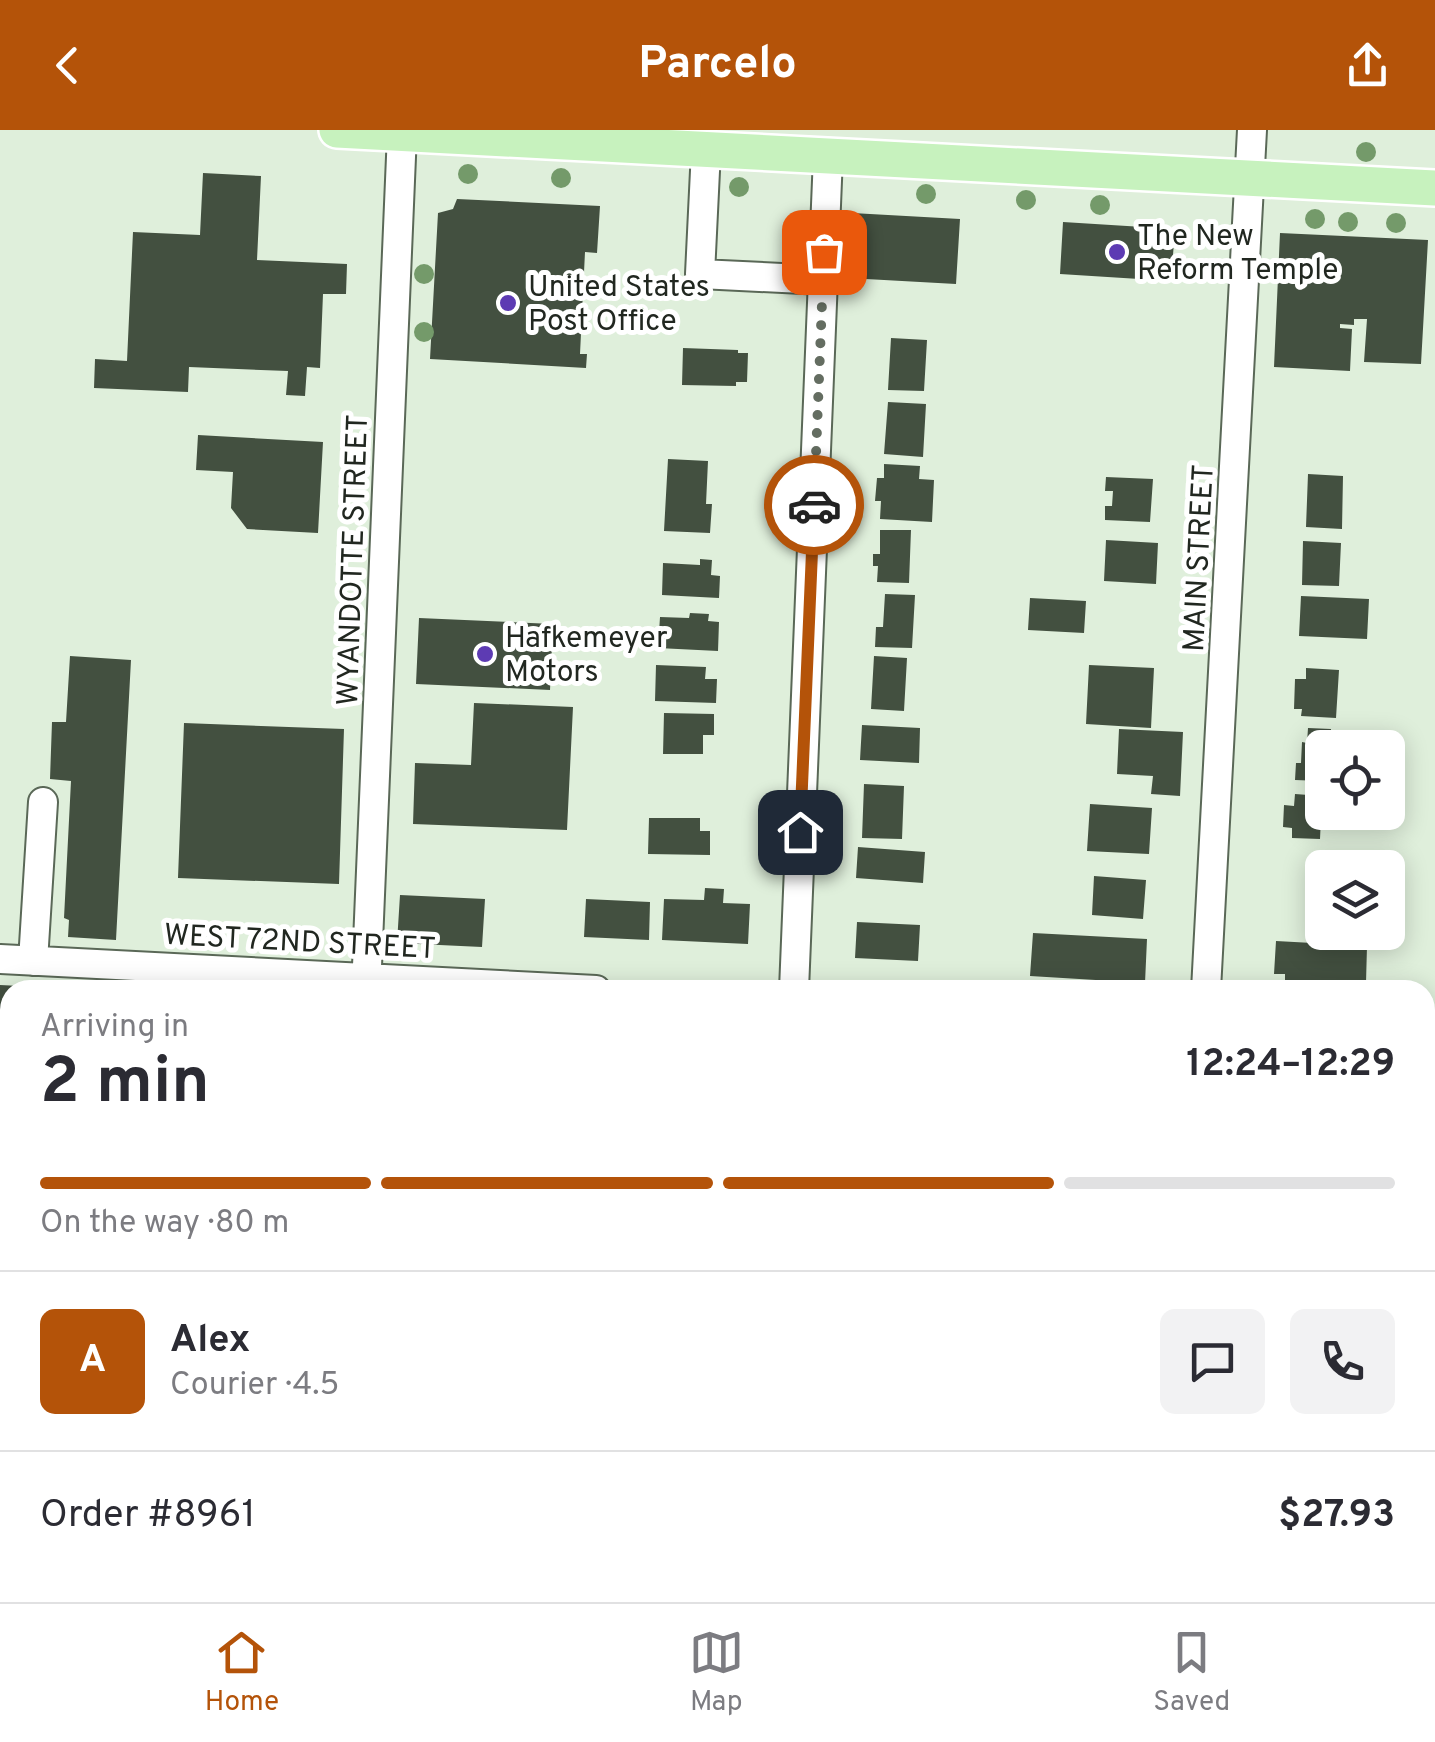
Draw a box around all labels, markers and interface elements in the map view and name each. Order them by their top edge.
text: Parcelo [638,37,797,94]
icon: back [40,38,95,93]
icon: share [1340,38,1395,93]
pin [782,210,867,295]
place label: The New Reform Temple [1137,219,1338,290]
icon: bag [797,225,852,280]
marker: The New Reform Temple [1106,241,1128,263]
place label: United States Post Office [528,270,710,341]
marker: United States Post Office [497,292,519,314]
street label: WYANDOTTE STREET [331,414,378,706]
courier [764,455,864,555]
street label: MAIN STREET [1177,463,1224,653]
icon: car [787,478,842,533]
place label: Hafkemeyer Motors [505,621,668,692]
marker: Hafkemeyer Motors [474,643,496,665]
map controls [1305,730,1405,950]
button: locate [1305,730,1405,830]
pin [758,790,843,875]
icon: home [773,805,828,860]
button: layers [1305,850,1405,950]
street label: WEST 72ND STREET [163,918,437,969]
text: Arriving in [40,1008,189,1048]
text: 12:24–12:29 [1186,1041,1395,1090]
text: 2 min [40,1044,210,1126]
text: On the way · 80 m [40,1204,289,1244]
button: chat [1160,1309,1265,1414]
button: phone [1290,1309,1395,1414]
text: Alex [170,1317,250,1366]
text: A [79,1337,106,1386]
text: Courier · 4.5 [170,1366,339,1406]
text: Order #8961 [40,1492,256,1541]
text: $27.93 [1278,1492,1395,1541]
tab: Home [205,1625,279,1721]
tab: Map [689,1625,744,1721]
tab: Saved [1153,1625,1230,1721]

